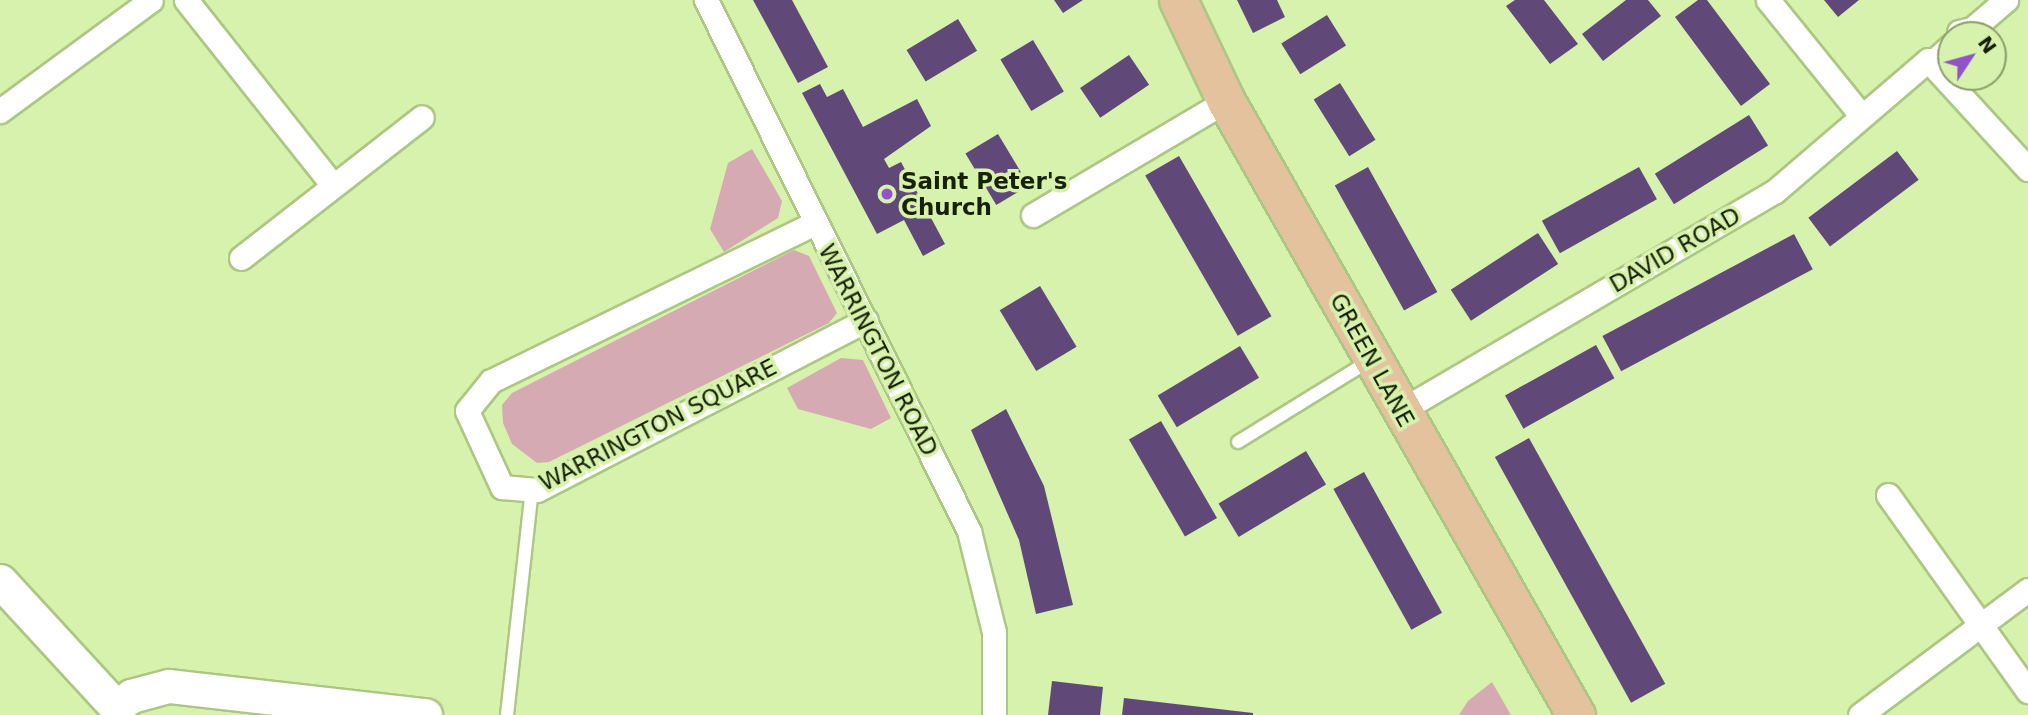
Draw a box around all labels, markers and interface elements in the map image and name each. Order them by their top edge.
north arrow [1937,21,2007,91]
text: N [1974,32,2001,58]
place label: Saint Peter's Church [901,167,1067,221]
marker: Saint Peter's Church [879,186,895,202]
street label: DAVID ROAD [1605,201,1745,299]
street label: WARRINGTON ROAD [813,240,943,460]
street label: GREEN LANE [1324,289,1420,431]
street label: WARRINGTON SQUARE [535,353,781,497]

